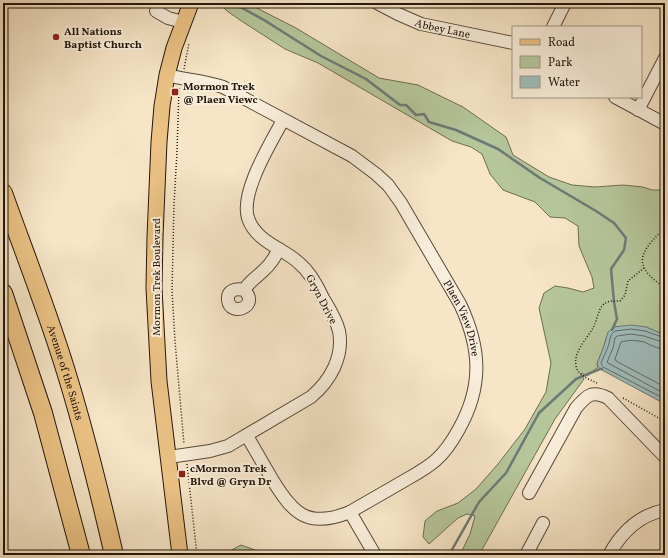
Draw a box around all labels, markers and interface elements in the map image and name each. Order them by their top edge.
street label: Abbey Lane [412,16,471,43]
place label: All Nations Baptist Church [64,25,142,53]
legend [512,26,642,98]
marker: All Nations Baptist Church [51,32,61,42]
text: Road [548,35,575,51]
text: Park [548,55,573,71]
text: Water [548,75,580,91]
place label: Mormon Trek @ Plaen Viewc [183,80,258,108]
marker: Mormon Trek @ Plaen Viewc [170,87,180,97]
street label: Mormon Trek Boulevard [150,218,165,336]
street label: Gryn Drive [301,272,340,327]
street label: Plaen View Drive [439,278,482,357]
street label: Avenue of the Saints [42,323,86,422]
place label: cMormon Trek Blvd @ Gryn Dr [190,462,272,490]
marker: cMormon Trek Blvd @ Gryn Dr [177,469,187,479]

